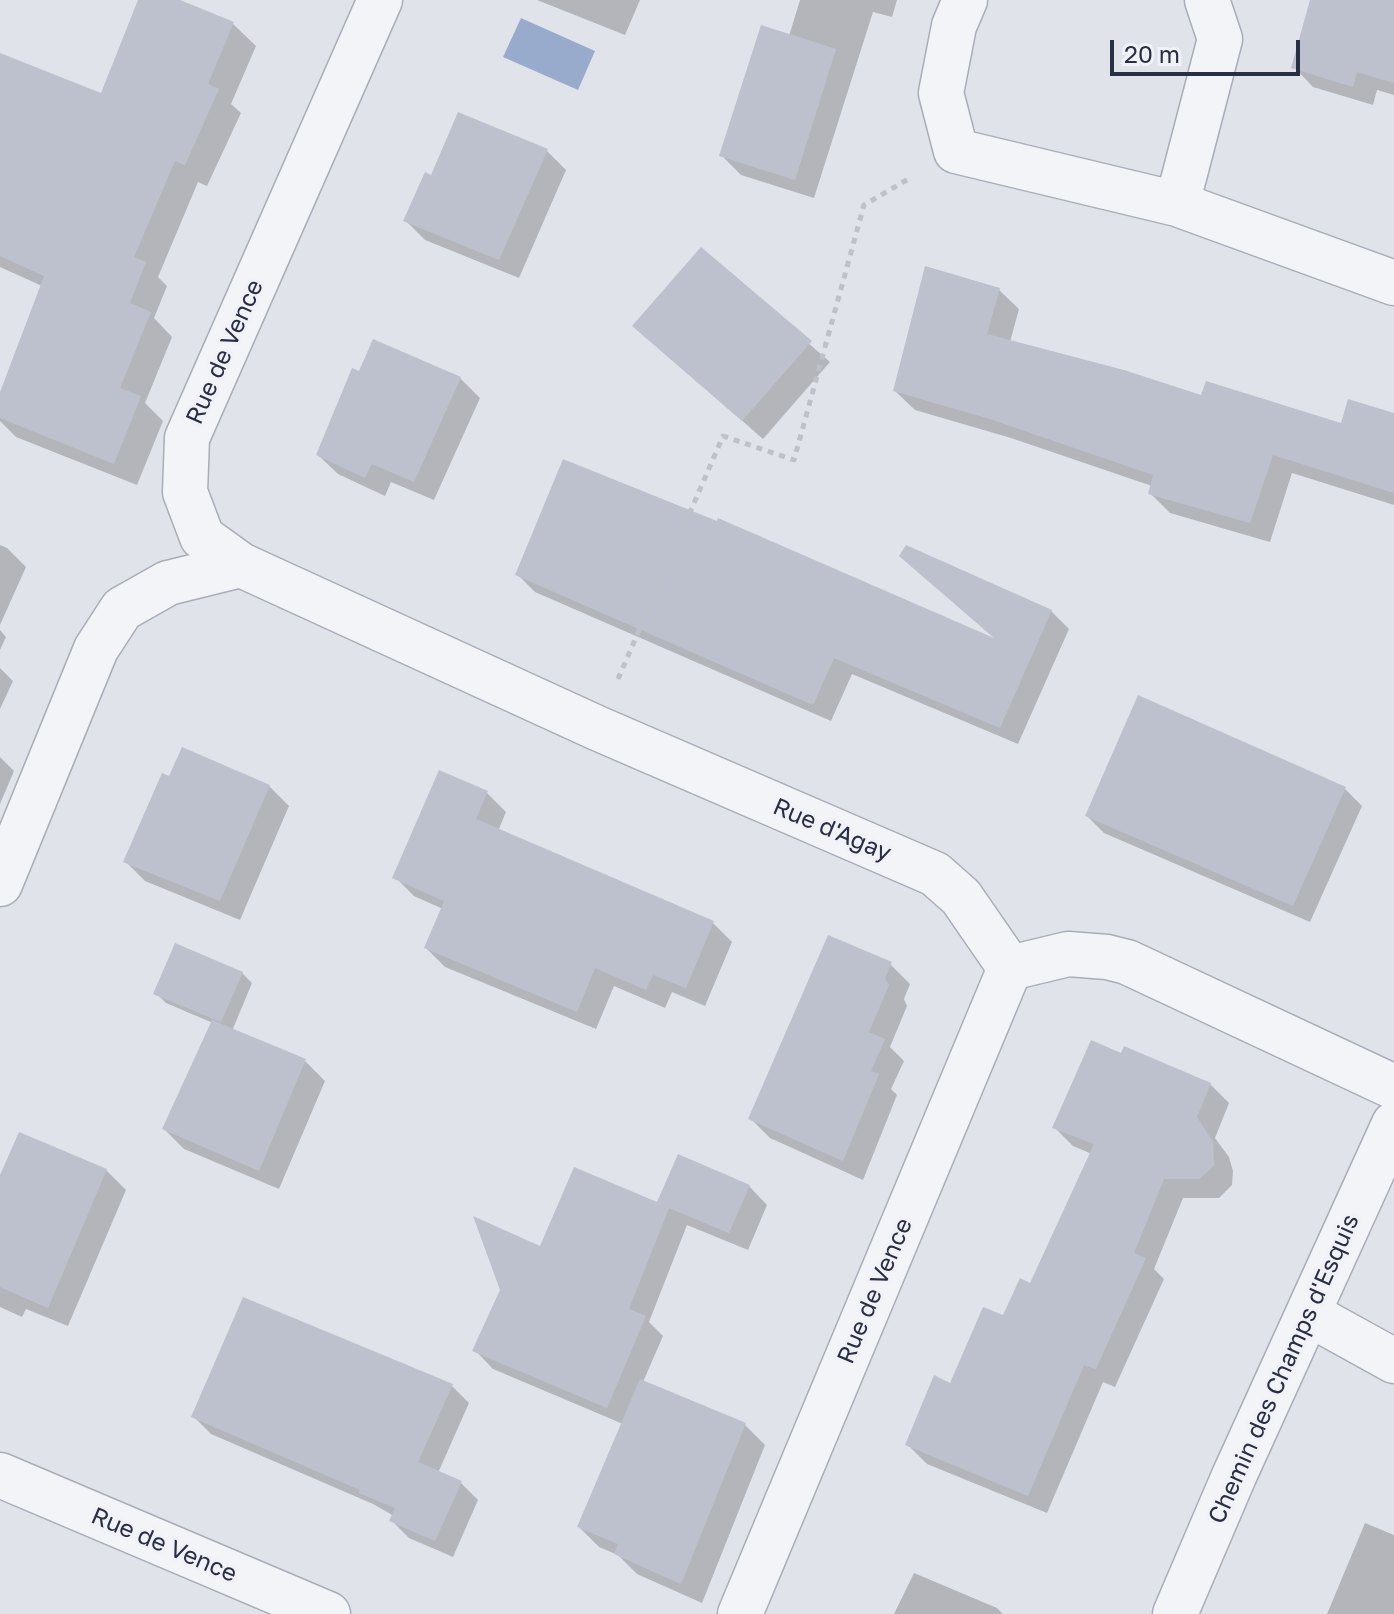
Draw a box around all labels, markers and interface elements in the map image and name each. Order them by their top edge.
scale bar [1114,24,1304,74]
text: 20 m [1124,39,1180,68]
street label: Rue de Vence [180,275,270,429]
street label: Rue d'Agay [769,792,895,868]
street label: Chemin des Champs d'Esquis [1203,1210,1365,1528]
street label: Rue de Vence [831,1214,919,1368]
street label: Rue de Vence [87,1501,241,1589]

